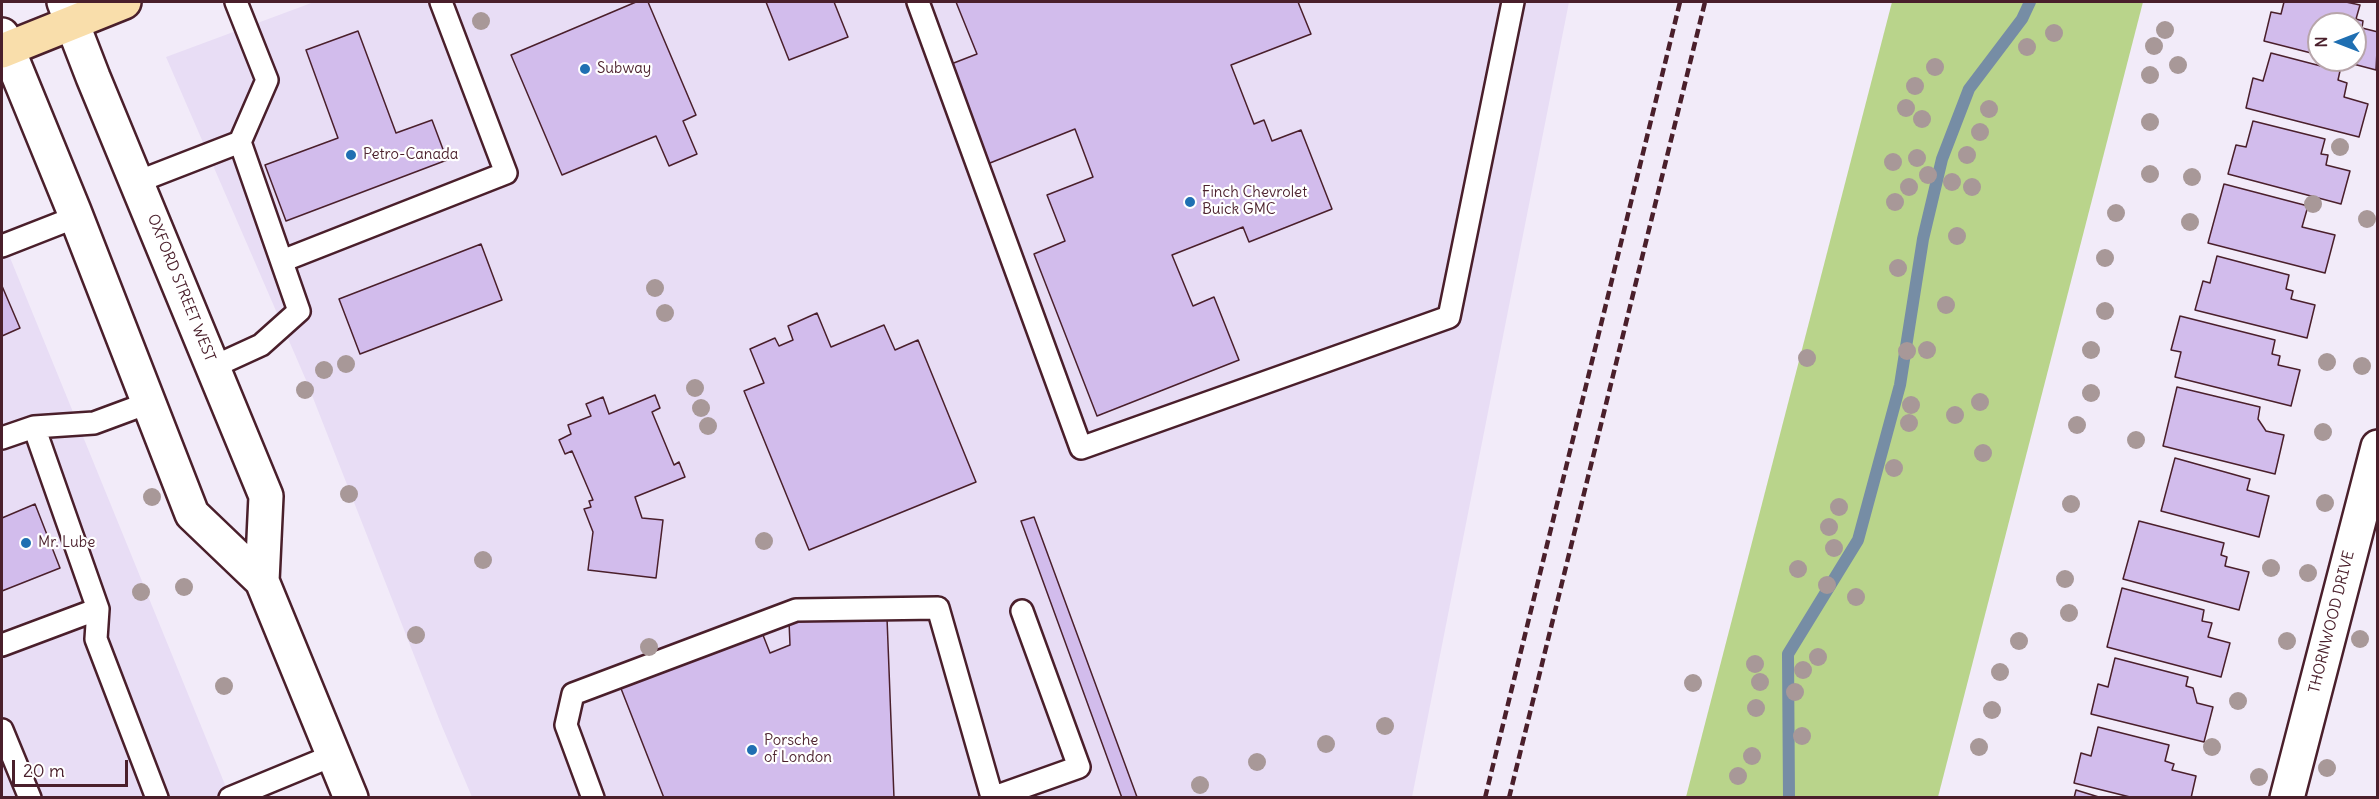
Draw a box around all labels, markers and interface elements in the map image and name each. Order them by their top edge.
north arrow [2307,12,2367,72]
text: N [2311,36,2331,48]
place label: Subway [597,60,651,78]
marker: Subway [578,62,592,76]
place label: Petro-Canada [363,146,458,164]
marker: Petro-Canada [344,148,358,162]
place label: Finch Chevrolet Buick GMC [1202,184,1307,219]
marker: Finch Chevrolet Buick GMC [1183,195,1197,209]
street label: OXFORD STREET WEST [143,212,219,364]
place label: Mr. Lube [38,534,95,552]
marker: Mr. Lube [19,536,33,550]
street label: THORNWOOD DRIVE [2306,549,2358,695]
place label: Porsche of London [764,732,832,767]
marker: Porsche of London [745,743,759,757]
scale bar [15,748,130,786]
text: 20 m [23,759,65,782]

